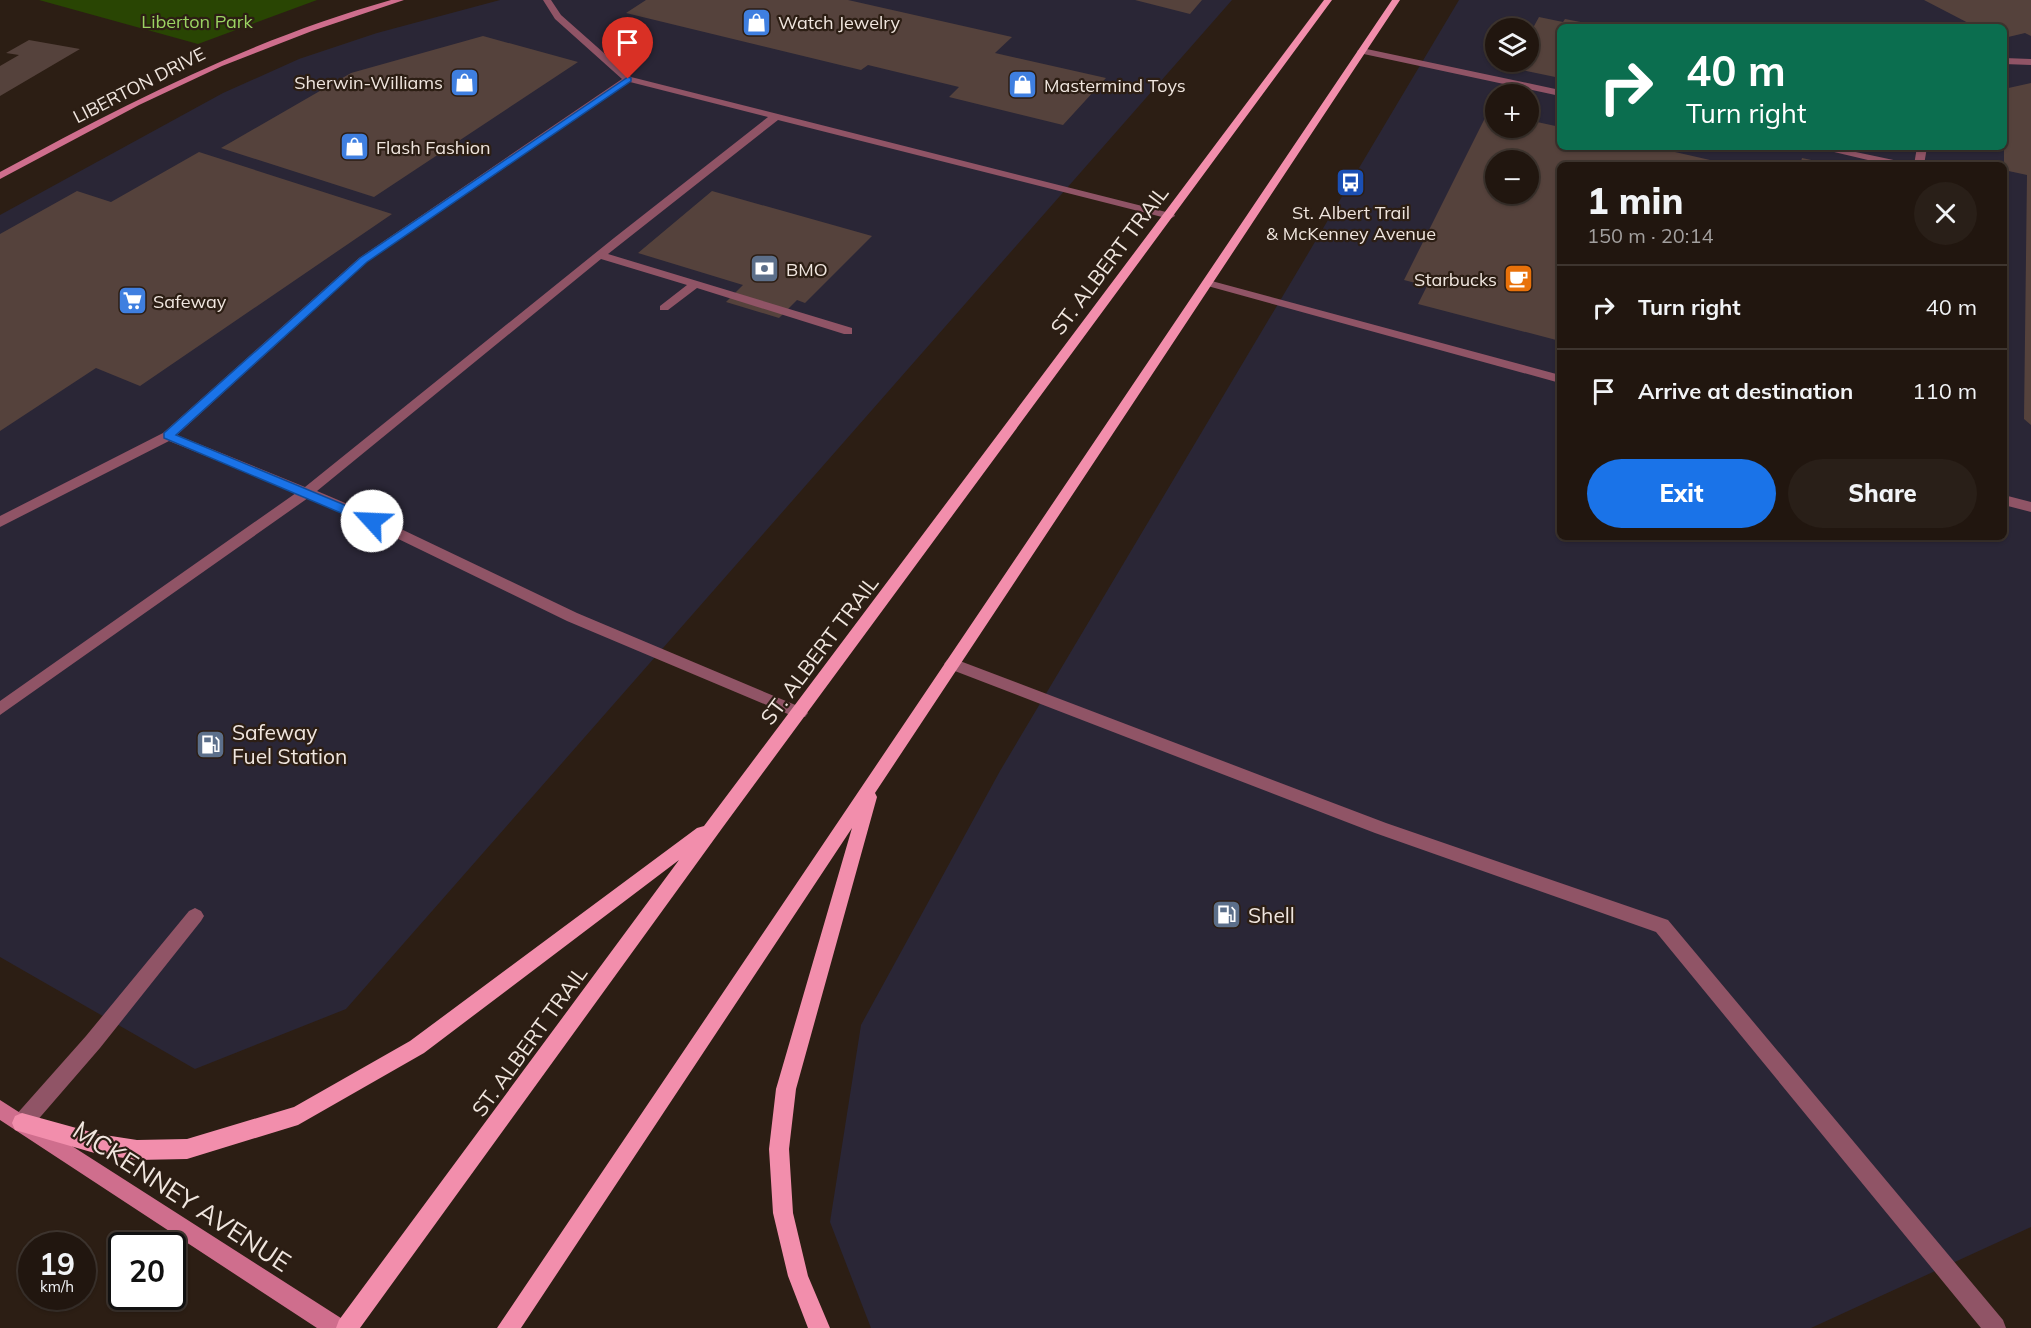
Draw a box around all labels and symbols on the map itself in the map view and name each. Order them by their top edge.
shop icon: Watch Jewelry [741,6,773,38]
park label: Liberton Park [141,10,253,33]
place label: Watch Jewelry [778,11,900,34]
pin [602,17,653,79]
street label: LIBERTON DRIVE [69,42,209,128]
shop icon: Sherwin-Williams [448,66,480,98]
shop icon: Mastermind Toys [1007,69,1039,101]
place label: Sherwin-Williams [294,71,443,94]
place label: Mastermind Toys [1044,74,1186,97]
shop icon: Flash Fashion [339,131,371,163]
place label: Flash Fashion [376,136,491,159]
bus stop icon: St. Albert Trail & McKenney Avenue [1335,167,1367,199]
street label: ST. ALBERT TRAIL [1045,180,1174,340]
place label: St. Albert Trail & McKenney Avenue [1266,201,1436,245]
bank icon: BMO [749,253,781,285]
place label: BMO [786,258,828,281]
cafe icon: Starbucks [1502,263,1534,295]
place label: Starbucks [1414,268,1497,291]
supermarket icon: Safeway [116,285,148,317]
place label: Safeway [153,290,227,313]
position arrow [340,489,404,553]
street label: ST. ALBERT TRAIL [755,570,884,730]
place label: Safeway Fuel Station [232,719,347,769]
fuel station icon: Safeway Fuel Station [195,728,227,760]
fuel station icon: Shell [1211,899,1243,931]
place label: Shell [1248,902,1295,928]
street label: ST. ALBERT TRAIL [466,960,593,1121]
street label: MCKENNEY AVENUE [67,1113,297,1279]
speed limit sign: 20 [108,1232,186,1310]

